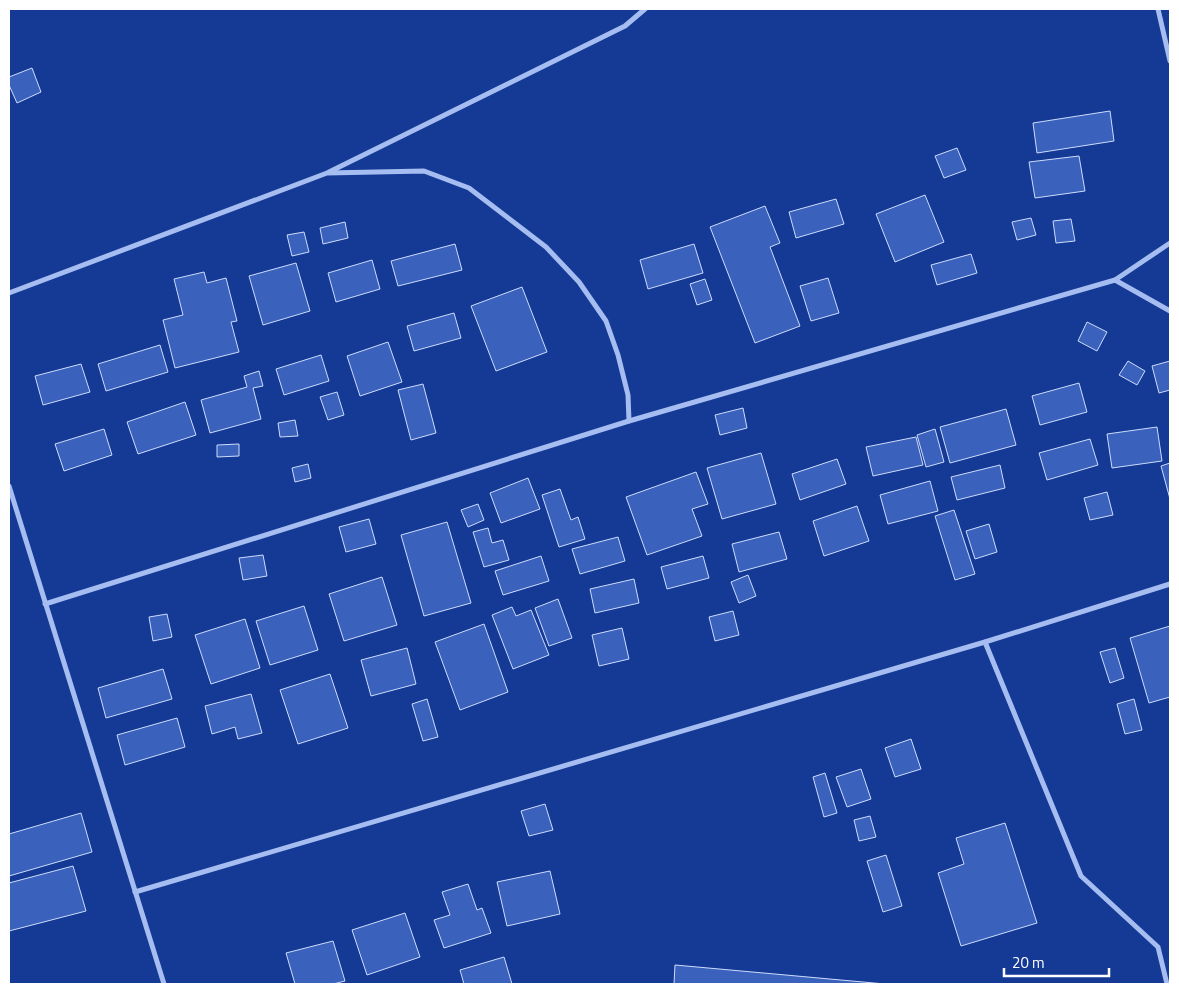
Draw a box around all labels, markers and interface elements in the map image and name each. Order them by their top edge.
scale bar [1004,946,1109,978]
text: 20 m [1012,951,1045,974]

